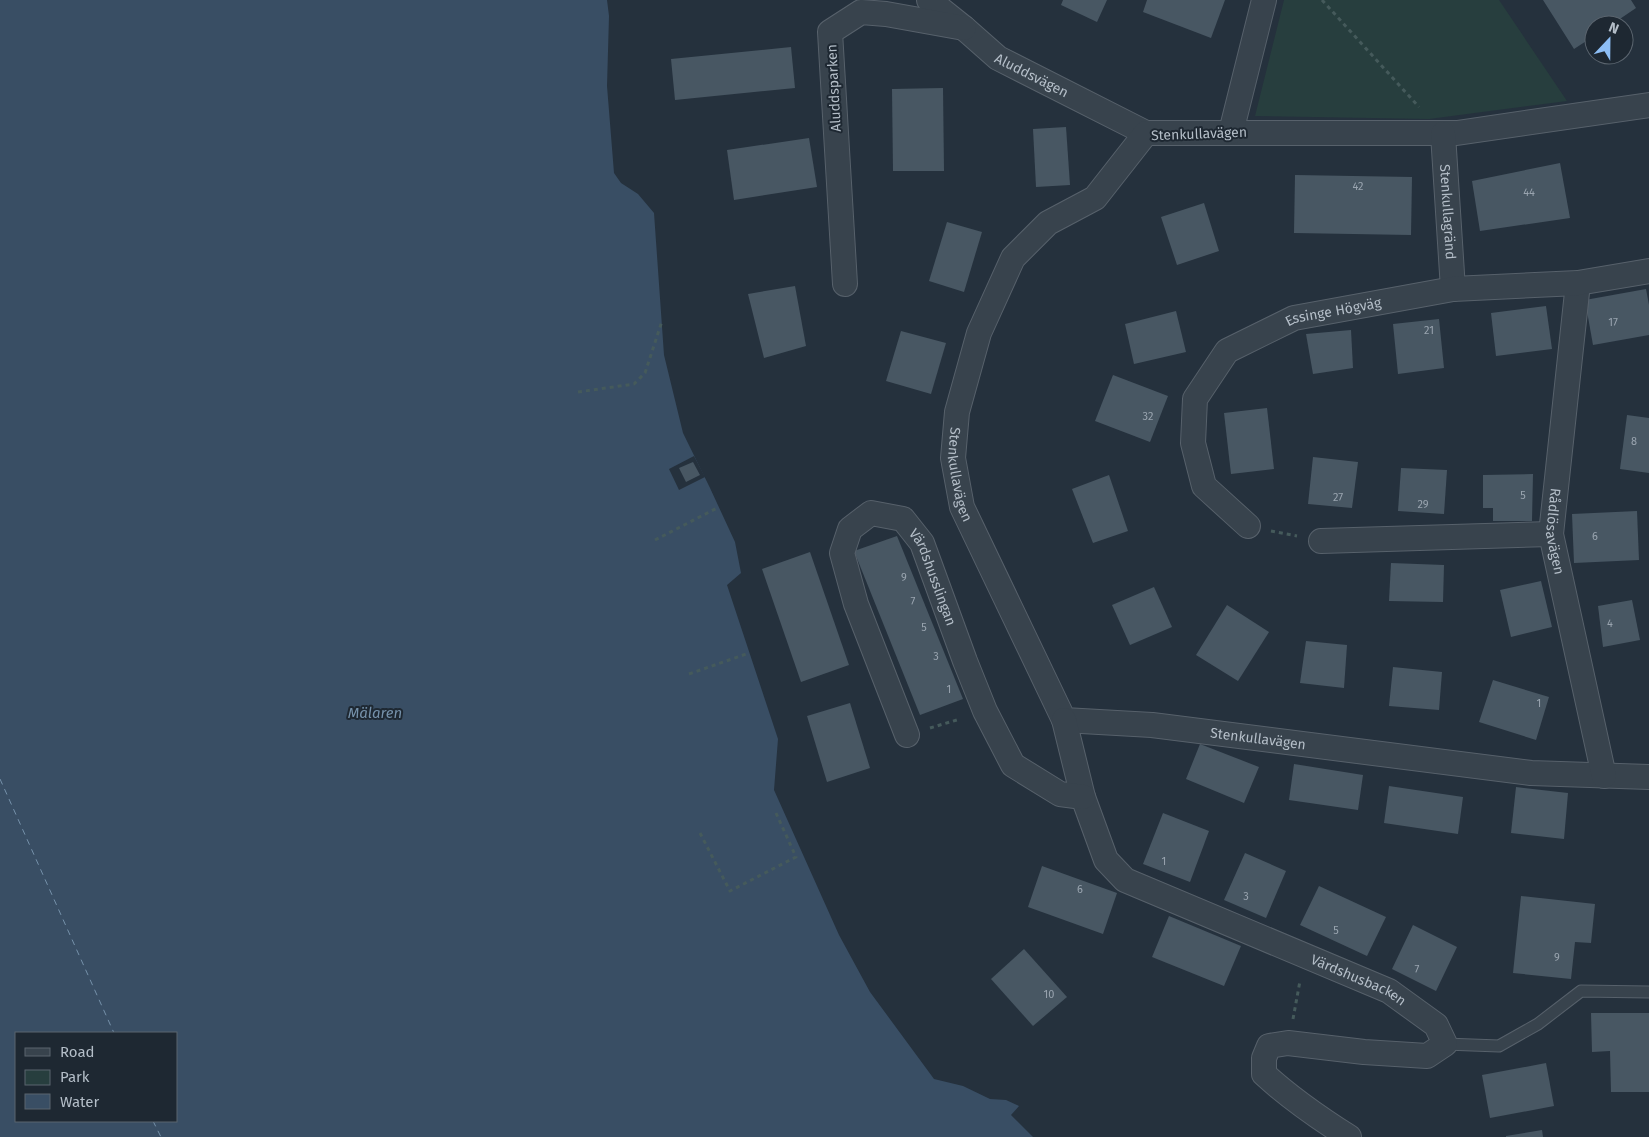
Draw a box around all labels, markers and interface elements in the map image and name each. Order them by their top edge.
north arrow [1584,15,1634,65]
text: N [1606,19,1621,38]
street label: Aluddsparken [823,44,845,132]
street label: Aluddsvägen [992,49,1071,101]
street label: Stenkullavägen [1151,124,1247,144]
street label: Stenkullagränd [1436,164,1460,260]
house number: 42 [1352,180,1364,193]
house number: 44 [1523,186,1535,199]
street label: Essinge Högväg [1282,294,1383,330]
house number: 17 [1608,316,1618,329]
house number: 21 [1424,324,1434,337]
house number: 32 [1143,410,1153,423]
street label: Stenkullavägen [944,426,976,525]
house number: 8 [1631,435,1637,448]
street label: Rådlösavägen [1542,487,1568,576]
house number: 5 [1520,489,1526,502]
house number: 27 [1333,491,1343,504]
house number: 29 [1417,498,1429,511]
street label: Värdshusslingan [905,525,960,628]
house number: 6 [1592,530,1598,543]
house number: 9 [901,571,907,584]
house number: 7 [911,595,916,608]
house number: 4 [1607,617,1613,630]
house number: 5 [921,621,927,634]
house number: 3 [933,650,939,663]
house number: 1 [947,683,951,696]
house number: 1 [1537,697,1541,710]
water label: Mälaren [348,704,402,722]
street label: Stenkullavägen [1209,724,1307,753]
house number: 1 [1162,855,1166,868]
house number: 6 [1077,883,1083,896]
house number: 3 [1243,890,1249,903]
house number: 5 [1333,924,1339,937]
street label: Värdshusbacken [1308,951,1410,1009]
house number: 9 [1554,951,1560,964]
house number: 7 [1415,963,1420,976]
house number: 10 [1044,988,1054,1001]
legend [15,1032,178,1122]
text: Road [60,1043,95,1061]
text: Park [60,1068,90,1086]
text: Water [60,1093,99,1111]

